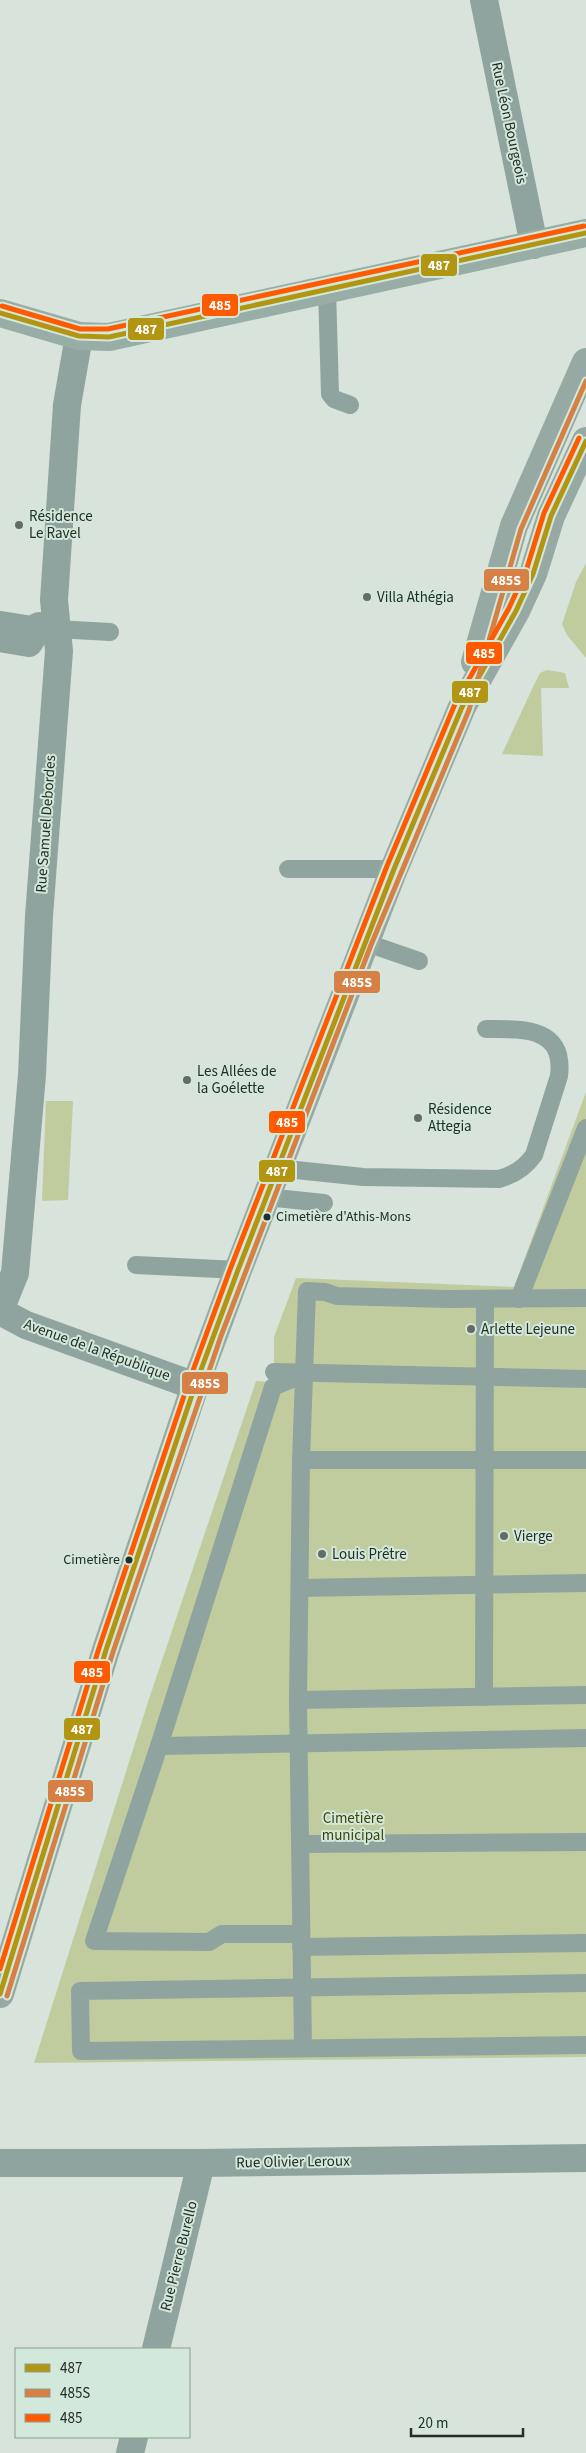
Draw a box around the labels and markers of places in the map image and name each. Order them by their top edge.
place label: Résidence Le Ravel [29,506,93,544]
marker: Résidence Le Ravel [13,519,25,531]
place label: Villa Athégia [377,587,454,608]
marker: Villa Athégia [361,591,373,603]
place label: Les Allées de la Goélette [197,1061,277,1099]
marker: Les Allées de la Goélette [181,1074,193,1086]
place label: Résidence Attegia [428,1099,492,1137]
marker: Résidence Attegia [412,1112,424,1124]
place label: Cimetière d'Athis-Mons [276,1207,411,1227]
marker: Cimetière d'Athis-Mons [262,1212,272,1222]
place label: Arlette Lejeune [481,1319,575,1340]
marker: Arlette Lejeune [465,1323,477,1335]
place label: Vierge [514,1526,553,1547]
marker: Vierge [498,1530,510,1542]
place label: Louis Prêtre [332,1544,407,1565]
marker: Louis Prêtre [316,1548,328,1560]
place label: Cimetière [63,1550,120,1570]
marker: Cimetière [124,1555,134,1565]

